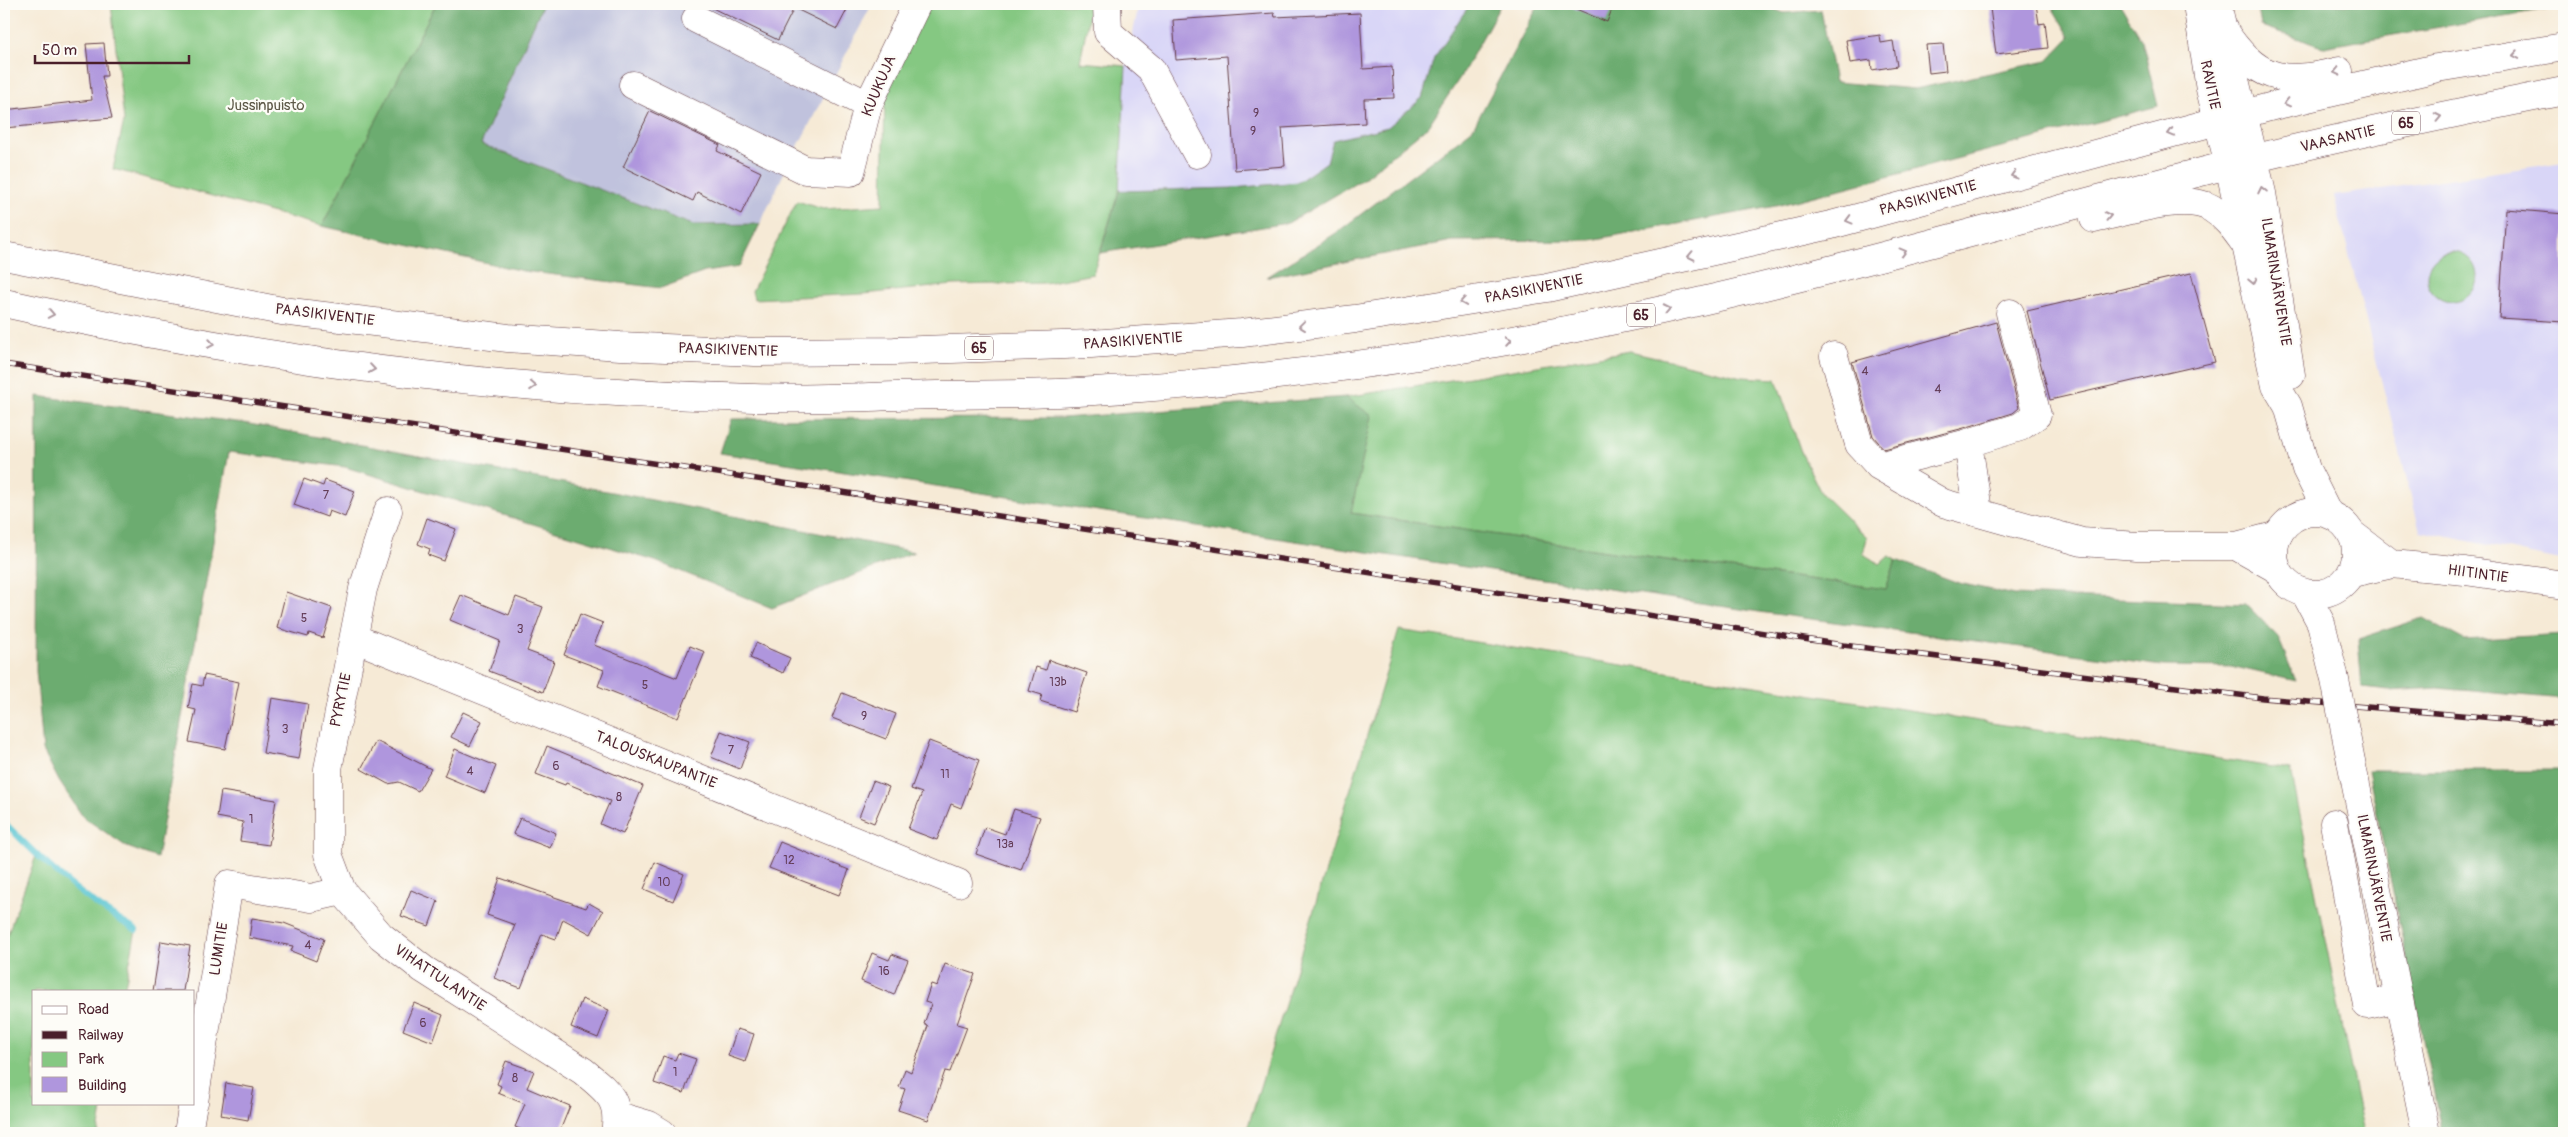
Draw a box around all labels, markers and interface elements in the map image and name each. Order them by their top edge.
scale bar [35,32,189,64]
text: 50 m [42,41,77,60]
one-way arrow [2512,49,2521,59]
street label: KUUKUJA [858,52,901,120]
street label: RAVITIE [2196,59,2225,112]
one-way arrow [2333,66,2342,77]
park label: Jussinpuisto [227,96,305,115]
one-way arrow [2282,97,2291,108]
house number: 9 [1253,106,1259,121]
road number: 65 [2392,112,2420,134]
one-way arrow [2434,112,2443,122]
street label: VAASANTIE [2299,121,2377,157]
house number: 9 [1250,124,1256,139]
one-way arrow [2167,127,2176,138]
one-way arrow [2010,169,2019,180]
street label: PAASIKIVENTIE [1877,176,1979,220]
one-way arrow [2257,186,2267,195]
one-way arrow [2104,211,2113,222]
one-way arrow [1846,214,1854,224]
street label: ILMARINJÄRVENTIE [2256,216,2296,348]
one-way arrow [1898,247,1906,257]
one-way arrow [1686,250,1695,261]
street label: PAASIKIVENTIE [1483,270,1585,308]
one-way arrow [2247,277,2258,285]
one-way arrow [1459,296,1468,306]
street label: PAASIKIVENTIE [274,299,376,331]
road number: 65 [1627,304,1655,326]
one-way arrow [1663,304,1672,315]
one-way arrow [47,308,56,319]
one-way arrow [1298,320,1306,331]
street label: PAASIKIVENTIE [1082,328,1184,354]
road number: 65 [965,336,993,359]
one-way arrow [1503,336,1512,346]
one-way arrow [207,339,215,349]
street label: PAASIKIVENTIE [678,339,778,361]
one-way arrow [368,363,376,374]
house number: 4 [1862,364,1869,379]
one-way arrow [529,380,537,391]
house number: 4 [1935,382,1942,397]
house number: 7 [323,488,330,503]
street label: HIITINTIE [2446,560,2510,588]
house number: 5 [301,611,307,626]
house number: 3 [517,622,524,637]
street label: PYRYTIE [326,671,356,729]
house number: 13b [1049,675,1067,690]
house number: 5 [642,678,648,693]
house number: 9 [861,709,867,724]
house number: 3 [282,722,289,737]
street label: TALOUSKAUPANTIE [592,727,720,793]
house number: 7 [728,743,735,758]
house number: 6 [553,759,560,774]
house number: 4 [467,764,474,779]
house number: 11 [940,767,950,782]
house number: 8 [616,790,622,805]
house number: 1 [249,812,253,827]
street label: ILMARINJÄRVENTIE [2352,812,2396,944]
house number: 13a [997,837,1014,852]
house number: 12 [783,853,795,868]
house number: 10 [658,875,670,890]
street label: LUMITIE [205,921,233,977]
house number: 4 [305,938,312,953]
street label: VIHATTULANTIE [391,940,490,1016]
house number: 16 [878,964,890,979]
legend [32,990,195,1104]
text: Road [78,1000,109,1019]
house number: 6 [420,1016,427,1031]
text: Railway [78,1026,124,1045]
text: Park [78,1050,105,1069]
house number: 1 [673,1065,677,1080]
house number: 8 [512,1071,518,1086]
text: Building [78,1076,126,1095]

